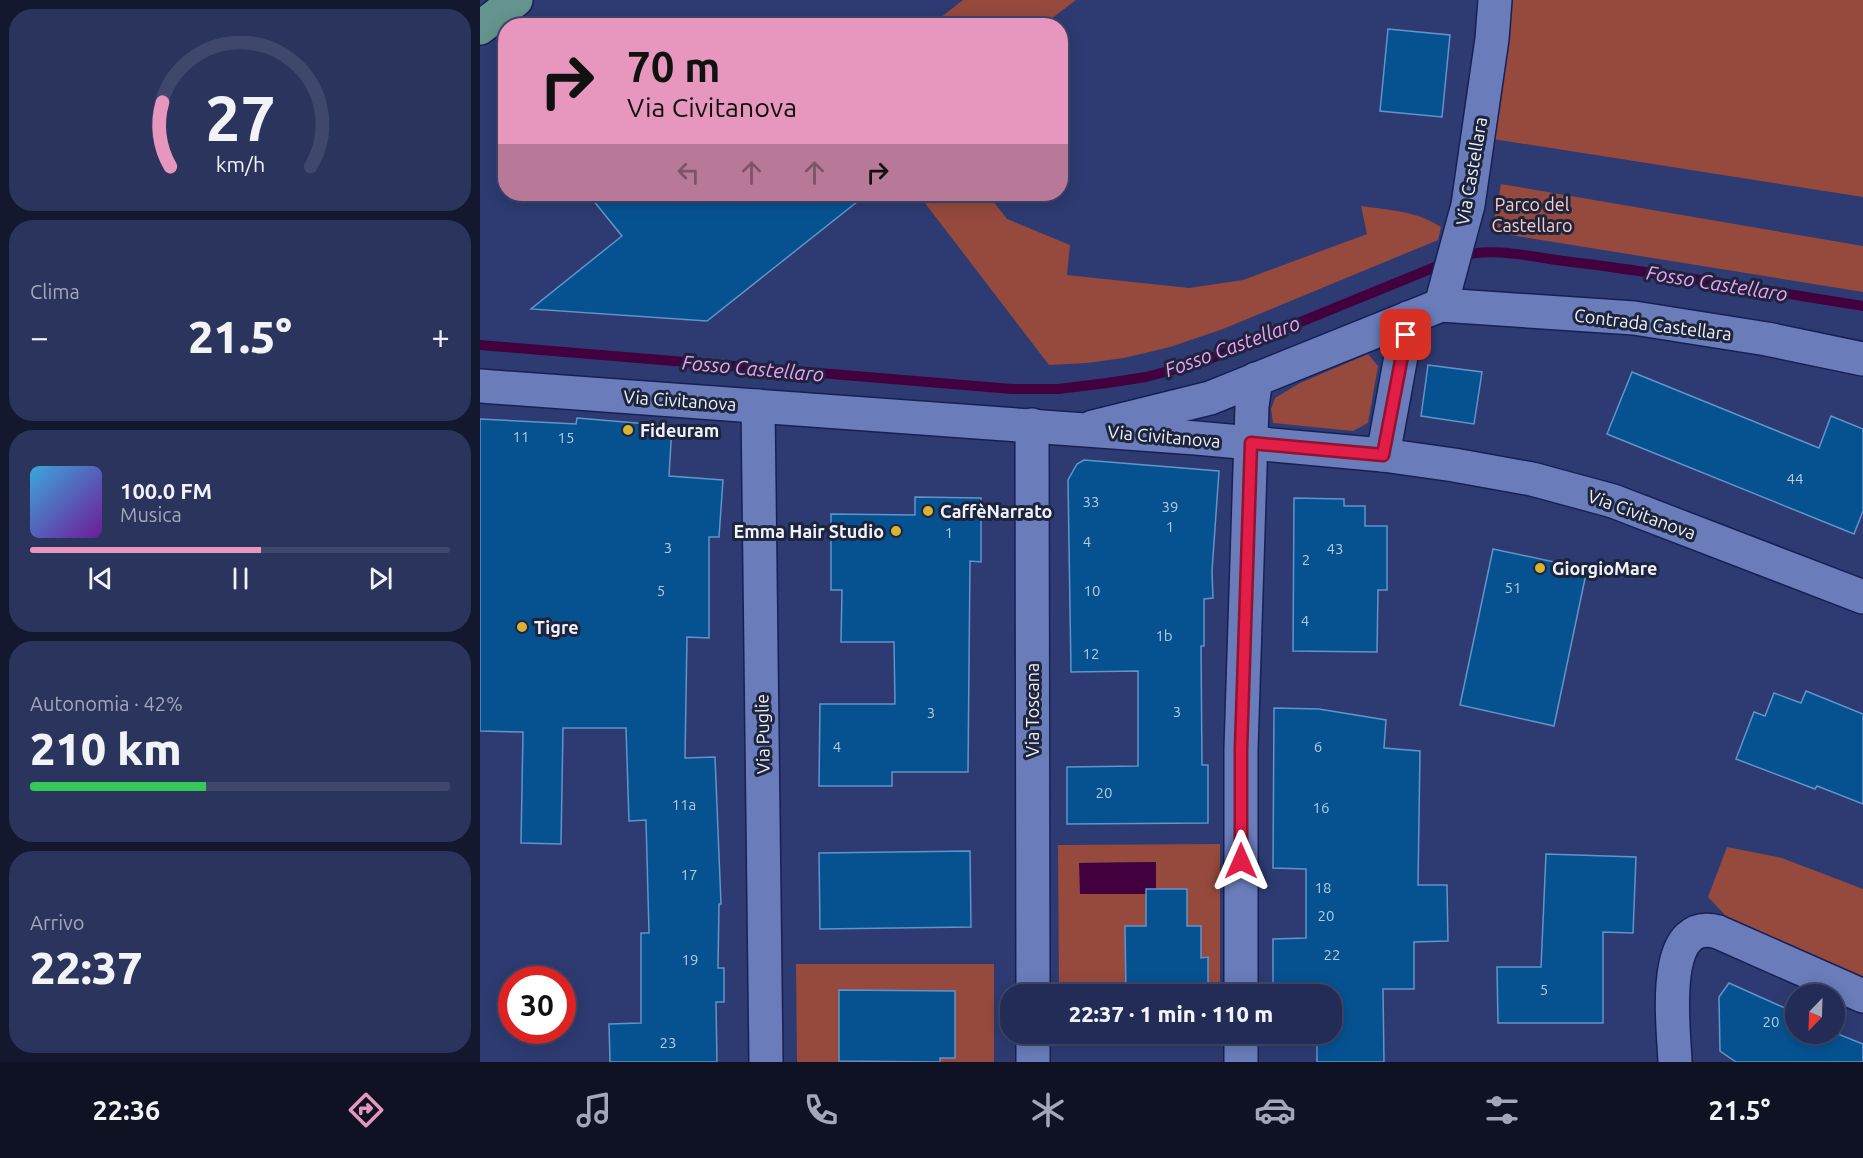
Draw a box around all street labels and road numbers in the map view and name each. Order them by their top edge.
street label: Via Castellara [1452,115,1490,227]
street label: Contrada Castellara [1573,304,1733,344]
street label: Via Civitanova [623,386,737,414]
street label: Via Civitanova [1107,421,1221,451]
street label: Via Civitanova [1585,485,1699,543]
street label: Via Toscana [1022,663,1042,757]
street label: Via Puglie [751,694,773,774]

